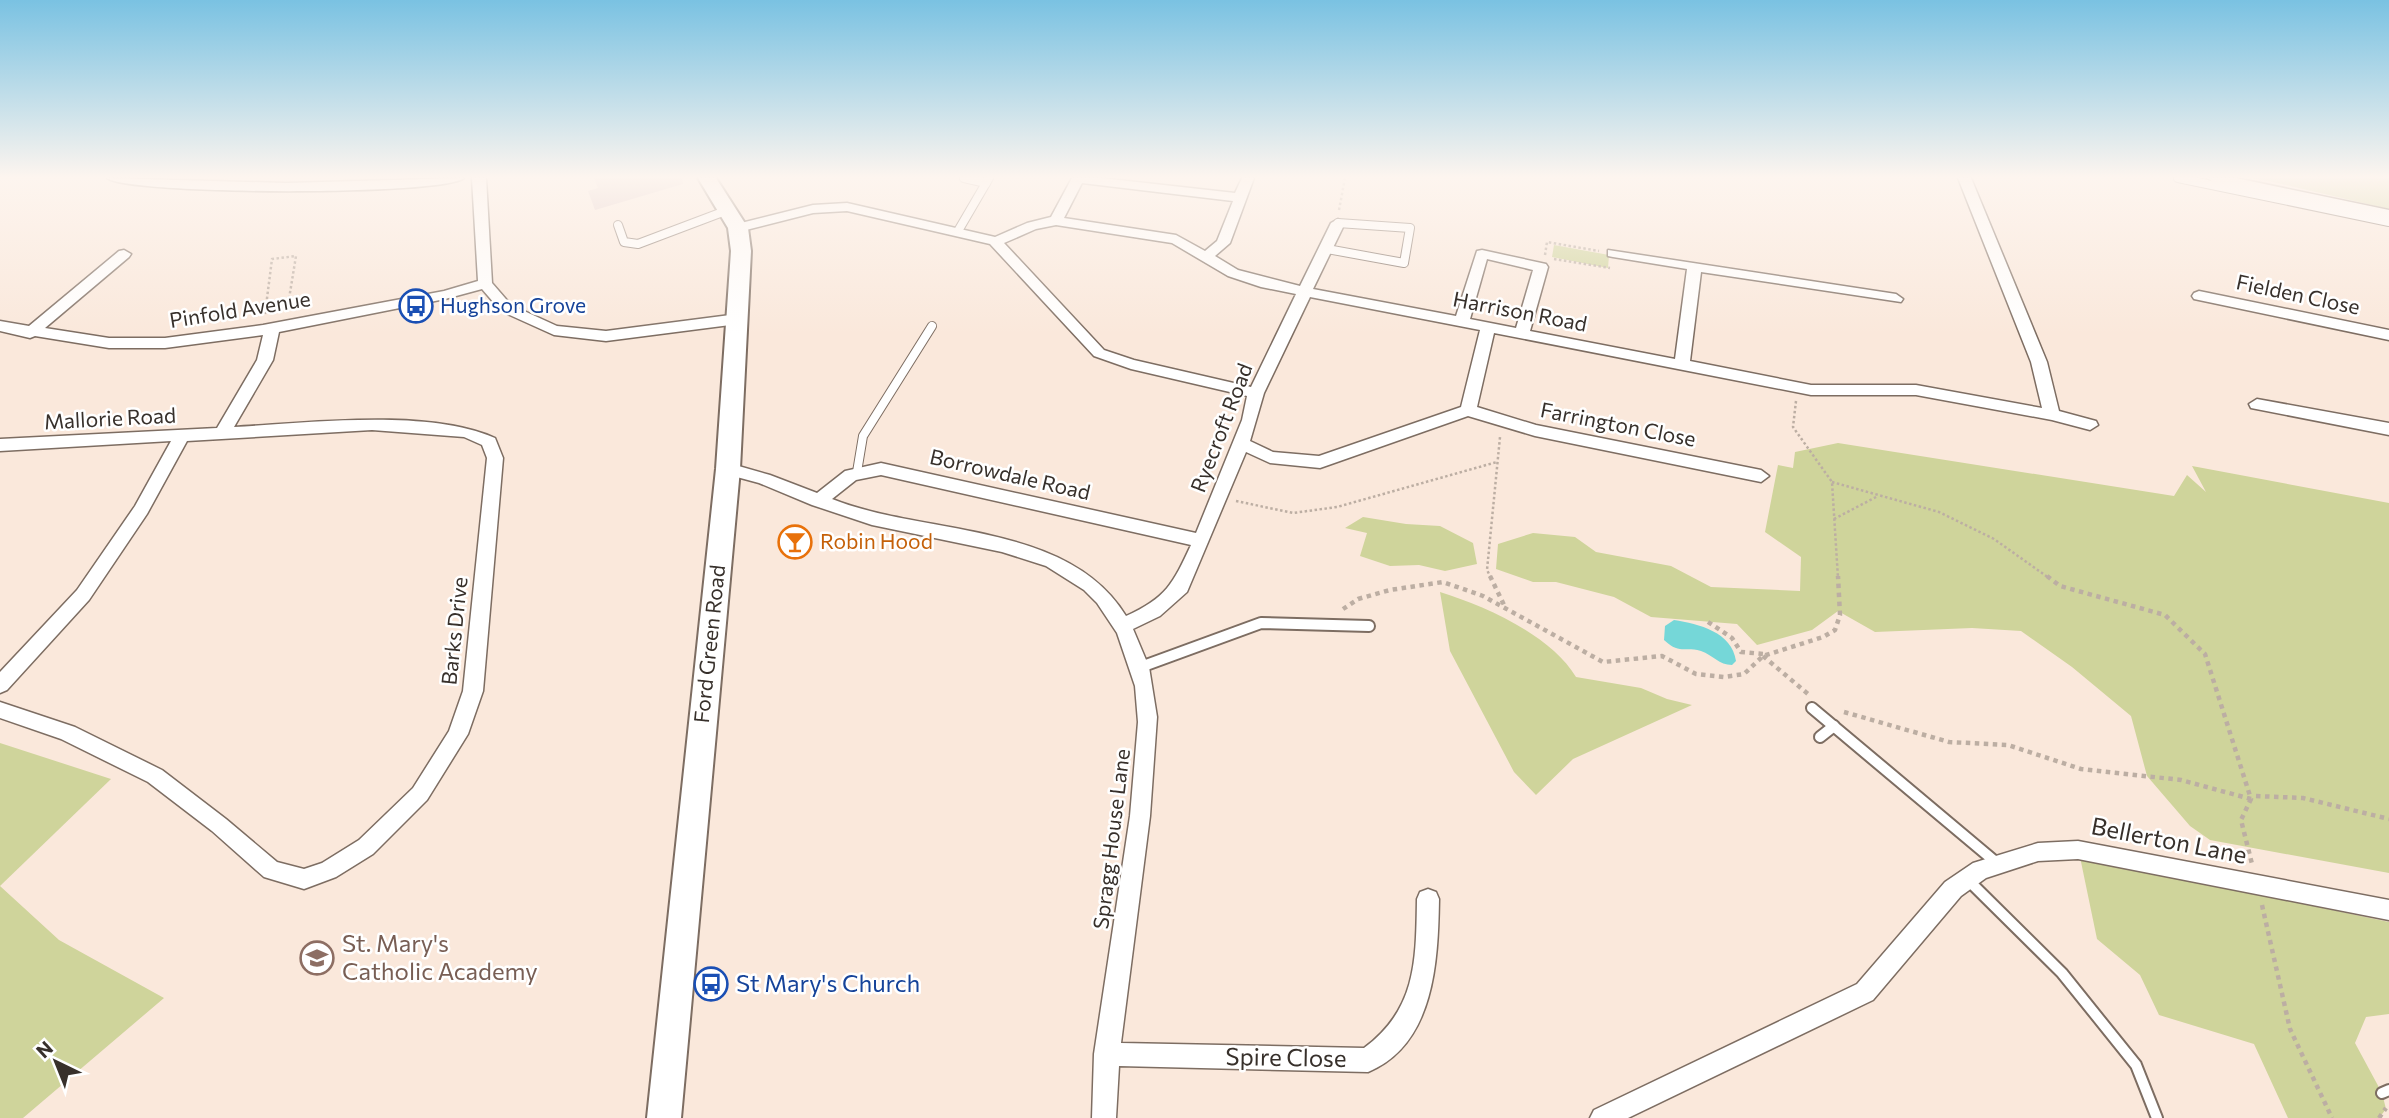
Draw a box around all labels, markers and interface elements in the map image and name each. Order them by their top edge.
street label: Fielden Close [2234,268,2362,319]
street label: Pinfold Avenue [167,285,312,332]
street label: Harrison Road [1451,285,1589,336]
bus stop icon: Hughson Grove [397,287,435,325]
place label: Hughson Grove [440,292,586,317]
street label: Ryecroft Road [1185,359,1257,496]
street label: Farrington Close [1538,396,1698,451]
street label: Mallorie Road [43,402,177,433]
street label: Borrowdale Road [928,443,1093,504]
bar icon: Robin Hood [776,523,814,561]
place label: Robin Hood [820,528,933,553]
street label: Ford Green Road [688,563,729,724]
street label: Barks Drive [435,576,472,686]
street label: Spragg House Lane [1087,747,1134,930]
street label: Bellerton Lane [2089,810,2249,869]
place label: St. Mary's Catholic Academy [342,928,538,985]
school or university icon: St. Mary's Catholic Academy [298,939,336,977]
bus stop icon: St Mary's Church [692,965,730,1003]
place label: St Mary's Church [736,968,920,997]
north arrow [21,1027,91,1097]
text: N [31,1036,57,1062]
street label: Spire Close [1225,1041,1347,1072]

